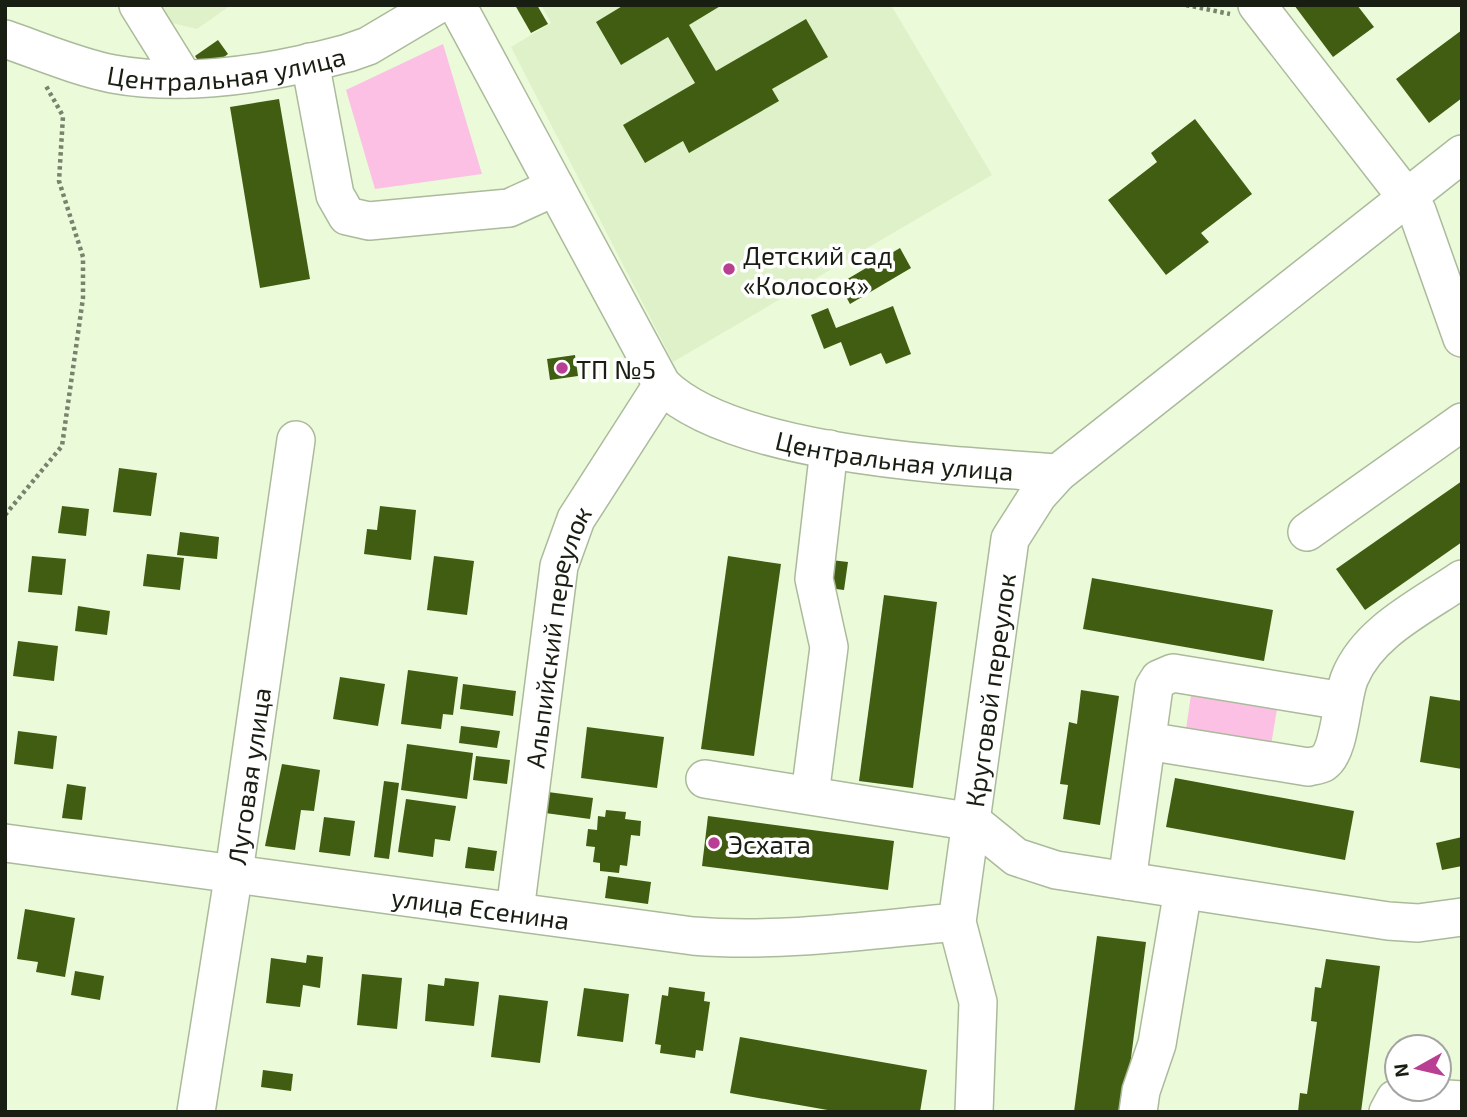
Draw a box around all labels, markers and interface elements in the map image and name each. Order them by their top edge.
street label: Центральная улица [105,39,348,95]
place label: Детский сад «Колосок» [743,239,893,300]
marker: Детский сад «Колосок» [721,261,737,277]
place label: ТП №5 [576,353,656,384]
marker: ТП №5 [554,360,570,376]
street label: Центральная улица [773,423,1015,485]
street label: Альпийский переулок [518,499,597,770]
street label: Круговой переулок [958,571,1021,809]
street label: Луговая улица [220,685,276,867]
place label: Эсхата [728,828,811,859]
marker: Эсхата [706,835,722,851]
street label: улица Есенина [390,880,572,935]
north arrow [1383,1033,1453,1103]
text: N [1388,1062,1413,1079]

